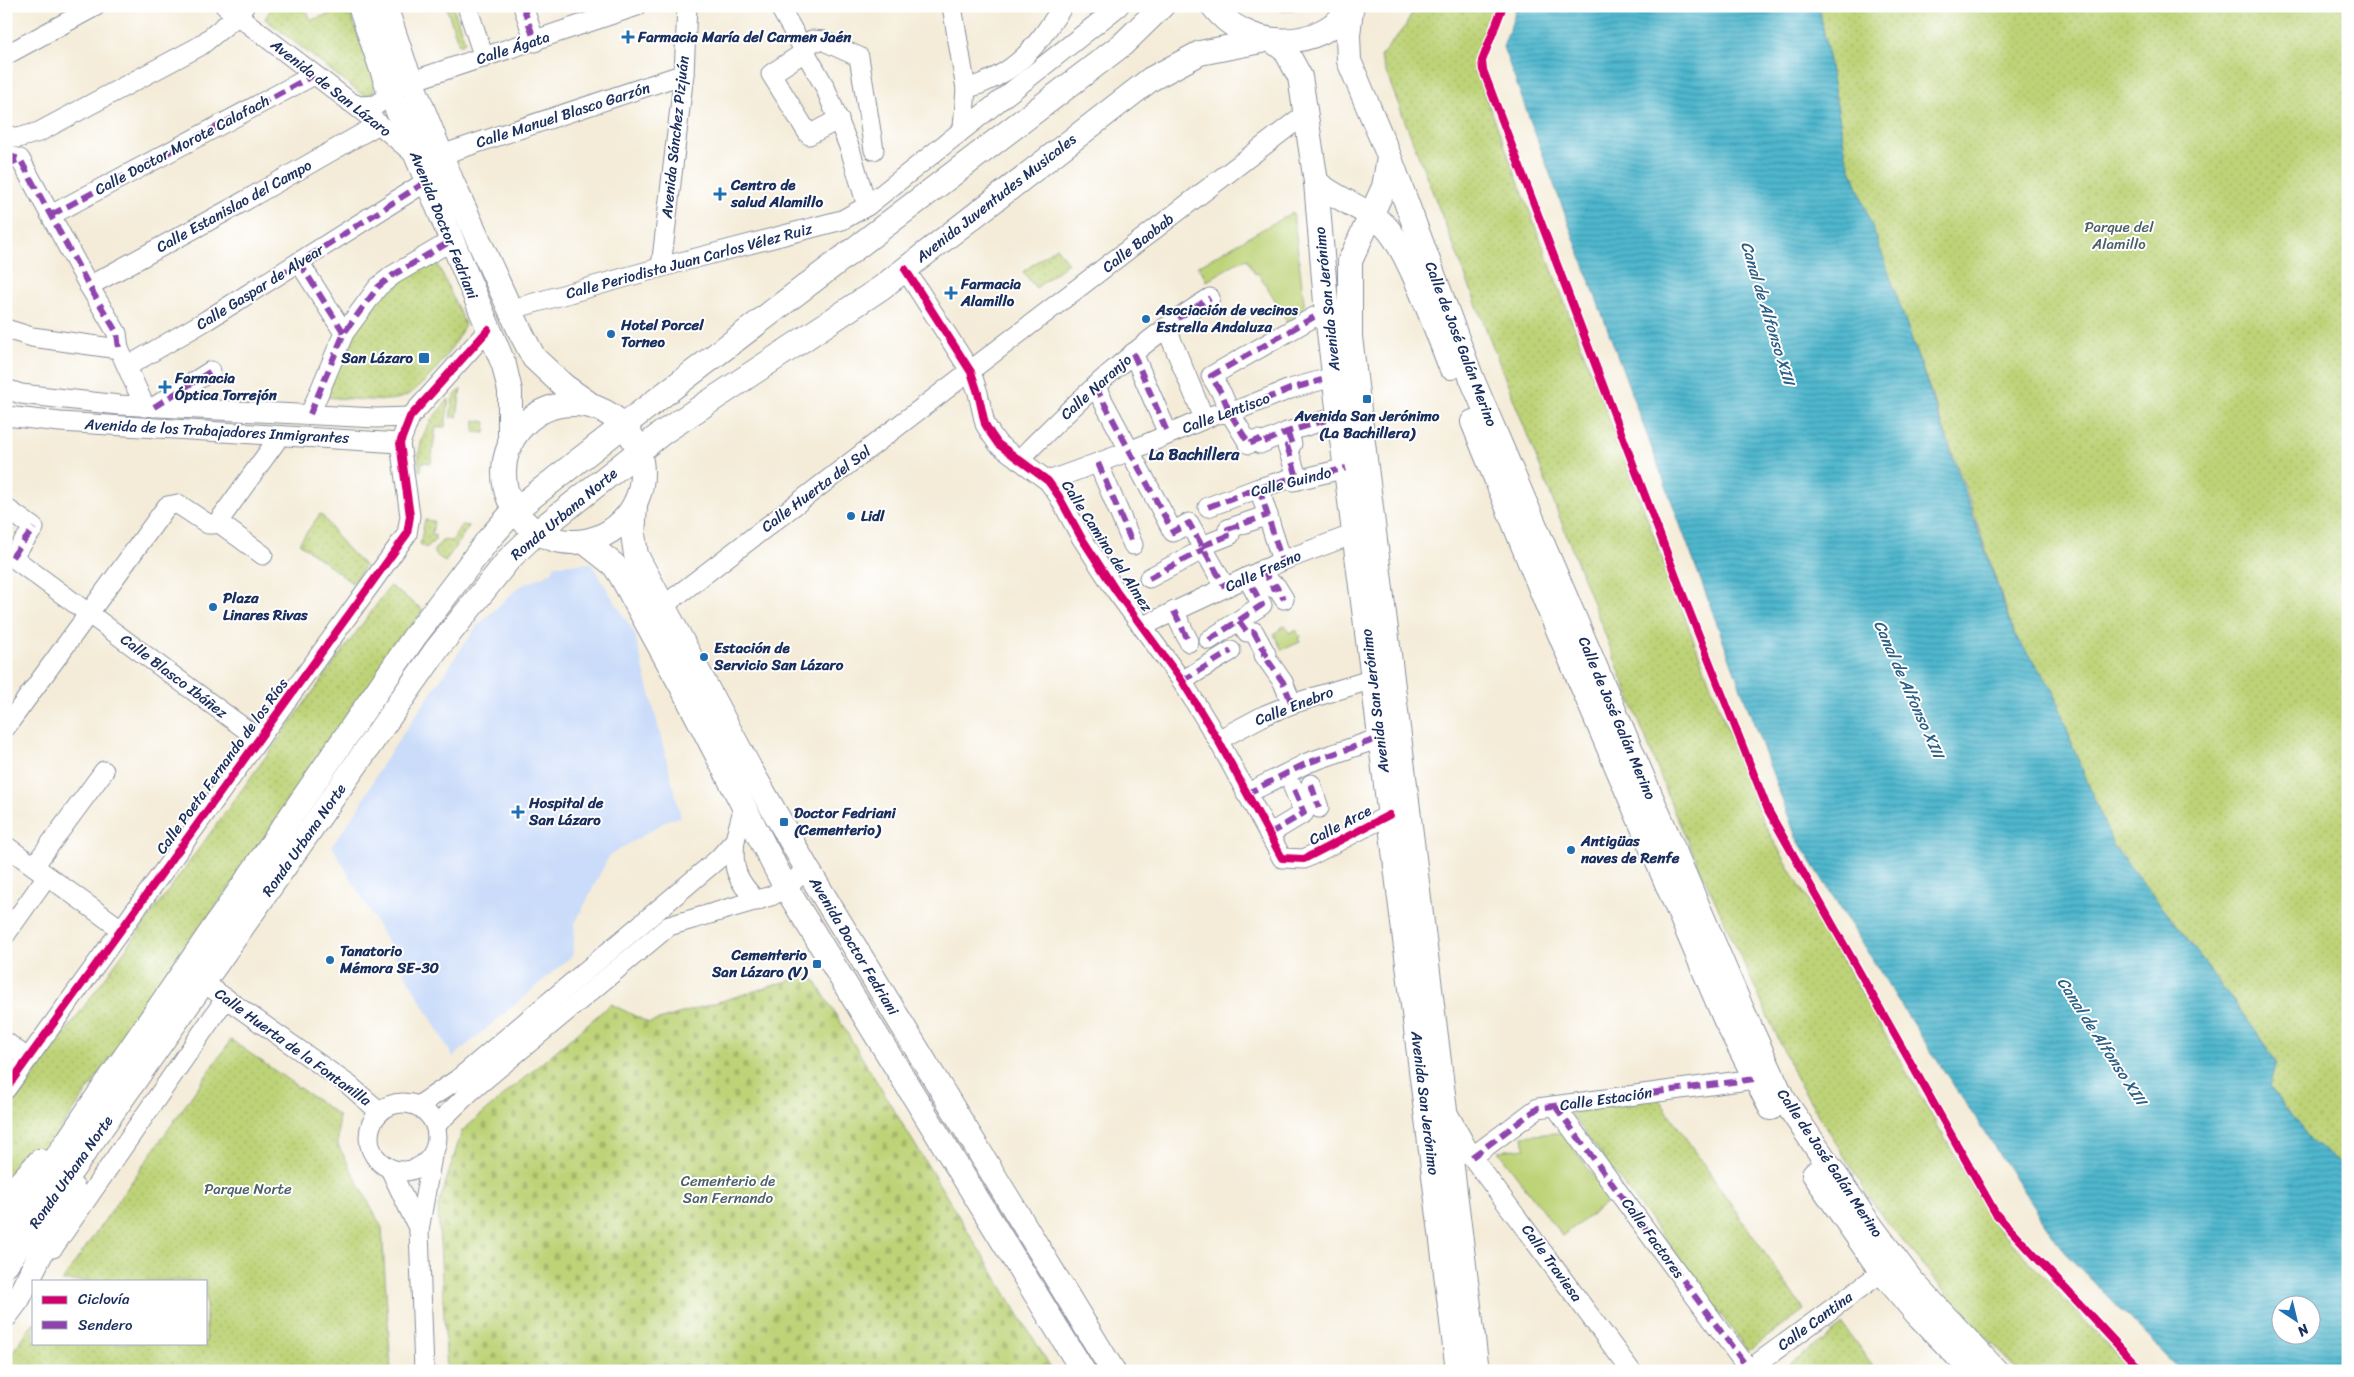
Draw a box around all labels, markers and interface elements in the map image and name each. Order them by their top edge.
street label: Calle Ágata [473,24,554,72]
place label: Farmacia María del Carmen Jaén [637,24,852,50]
marker: Farmacia María del Carmen Jaén [622,31,634,43]
street label: Avenida de San Lázaro [264,32,397,144]
street label: Avenida Sánchez Pizjuán [653,54,696,221]
street label: Calle Manuel Blasco Garzón [473,75,653,155]
street label: Calle Doctor Morote Calafach [90,88,274,202]
street label: Avenida Juventudes Musicales [909,126,1083,270]
street label: Avenida Doctor Fedriani [402,146,486,304]
street label: Calle Estanislao del Campo [151,152,317,260]
place label: Centro de salud Alamillo [730,172,823,215]
marker: Centro de salud Alamillo [713,187,727,201]
street label: Calle Baobab [1096,206,1180,280]
park label: Parque del Alamillo [2084,214,2154,257]
street label: Calle Periodista Juan Carlos Vélez Ruiz [563,215,816,306]
street label: Avenida San Jerónimo [1306,225,1348,373]
street label: Calle Gaspar de Alvear [191,237,330,337]
water label: Canal de Alfonso XIII [1732,238,1805,391]
street label: Calle de José Galán Merino [1417,257,1505,431]
place label: Farmacia Alamillo [960,271,1022,314]
marker: Farmacia Alamillo [945,287,957,299]
place label: Asociación de vecinos Estrella Andaluza [1155,297,1299,340]
place label: Hotel Porcel Torneo [620,312,704,355]
marker: Asociación de vecinos Estrella Andaluza [1140,313,1152,325]
marker: Hotel Porcel Torneo [605,328,617,340]
place label: San Lázaro [340,345,414,371]
street label: Calle Naranjo [1054,347,1138,427]
marker: San Lázaro [417,351,431,365]
place label: Farmacia Óptica Torrejón [174,365,278,408]
marker: Farmacia Óptica Torrejón [159,381,171,393]
street label: Calle Lentisco [1178,385,1274,441]
marker: Avenida San Jerónimo (La Bachillera) [1361,393,1373,405]
place label: Avenida San Jerónimo (La Bachillera) [1294,403,1440,446]
street label: Avenida de los Trabajadores Inmigrantes [83,411,350,451]
street label: Calle Huerta del Sol [755,438,877,539]
district label: La Bachillera [1149,440,1240,469]
street label: Calle Guindo [1248,459,1334,505]
street label: Ronda Urbana Norte [505,461,623,567]
street label: Calle Camino del Almez [1054,475,1160,618]
place label: Lidl [861,503,885,529]
marker: Lidl [845,510,857,522]
street label: Calle Fresno [1221,542,1306,599]
place label: Plaza Linares Rivas [223,585,309,628]
marker: Plaza Linares Rivas [207,601,219,613]
water label: Canal de Alfonso XIII [1865,615,1954,766]
street label: Calle Blasco Ibáñez [115,627,234,726]
street label: Avenida San Jerónimo [1353,627,1397,776]
street label: Calle de José Galán Merino [1571,632,1663,804]
place label: Estación de Servicio San Lázaro [713,635,844,678]
marker: Estación de Servicio San Lázaro [698,651,710,663]
street label: Calle Poeta Fernando de los Ríos [149,672,295,860]
street label: Calle Enebro [1251,679,1338,733]
street label: Ronda Urbana Norte [255,778,353,902]
place label: Hospital de San Lázaro [528,790,604,833]
street label: Calle Arce [1304,798,1376,852]
place label: Doctor Fedriani (Cementerio) [794,800,897,843]
marker: Hospital de San Lázaro [511,805,525,819]
marker: Doctor Fedriani (Cementerio) [778,816,790,828]
place label: Antigüas naves de Renfe [1580,828,1680,871]
marker: Antigüas naves de Renfe [1565,844,1577,856]
street label: Avenida Doctor Fedriani [802,871,906,1021]
place label: Tanatorio Mémora SE-30 [339,938,440,981]
place label: Cementerio San Lázaro (V) [711,942,809,985]
marker: Tanatorio Mémora SE-30 [324,954,336,966]
marker: Cementerio San Lázaro (V) [811,958,823,970]
water label: Canal de Alfonso XIII [2049,971,2156,1114]
street label: Calle Huerta de la Fontanilla [209,981,377,1113]
street label: Avenida San Jerónimo [1403,1028,1447,1177]
street label: Calle Estación [1558,1080,1654,1118]
street label: Calle de José Galán Merino [1770,1083,1890,1243]
street label: Ronda Urbana Norte [22,1110,120,1234]
park label: Cementerio de San Fernando [681,1168,775,1211]
park label: Parque Norte [204,1176,292,1202]
street label: Calle Factores [1615,1192,1692,1285]
street label: Calle Traviesa [1515,1219,1590,1308]
legend [32,1280,208,1344]
street label: Calle Cantina [1772,1284,1859,1357]
text: Ciclovía [78,1286,130,1312]
north arrow [2272,1294,2322,1344]
text: Sendero [78,1312,133,1338]
text: N [2292,1317,2315,1343]

